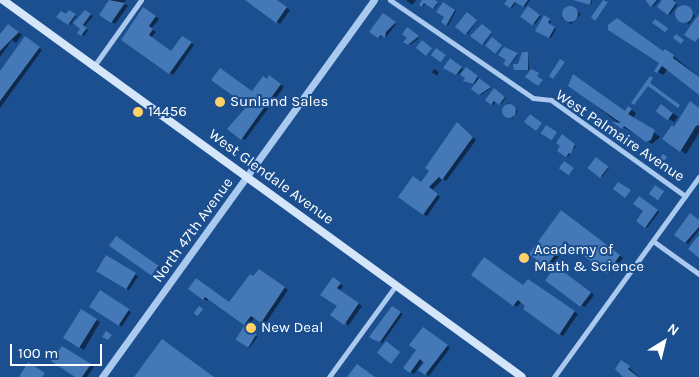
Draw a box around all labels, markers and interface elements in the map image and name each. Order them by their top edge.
street label: West Palmaire Avenue [552,86,688,186]
place label: Sunland Sales [230,93,328,111]
marker: Sunland Sales [214,96,226,108]
place label: 14456 [148,103,187,121]
marker: 14456 [132,106,144,118]
street label: West Glendale Avenue [205,126,337,228]
street label: North 47th Avenue [149,174,237,286]
place label: Academy of Math & Science [534,240,644,275]
marker: Academy of Math & Science [518,252,530,264]
north arrow [639,317,689,367]
place label: New Deal [261,319,323,337]
text: N [664,320,682,339]
marker: New Deal [245,322,257,334]
scale bar [12,334,105,366]
text: 100 m [18,344,58,362]

